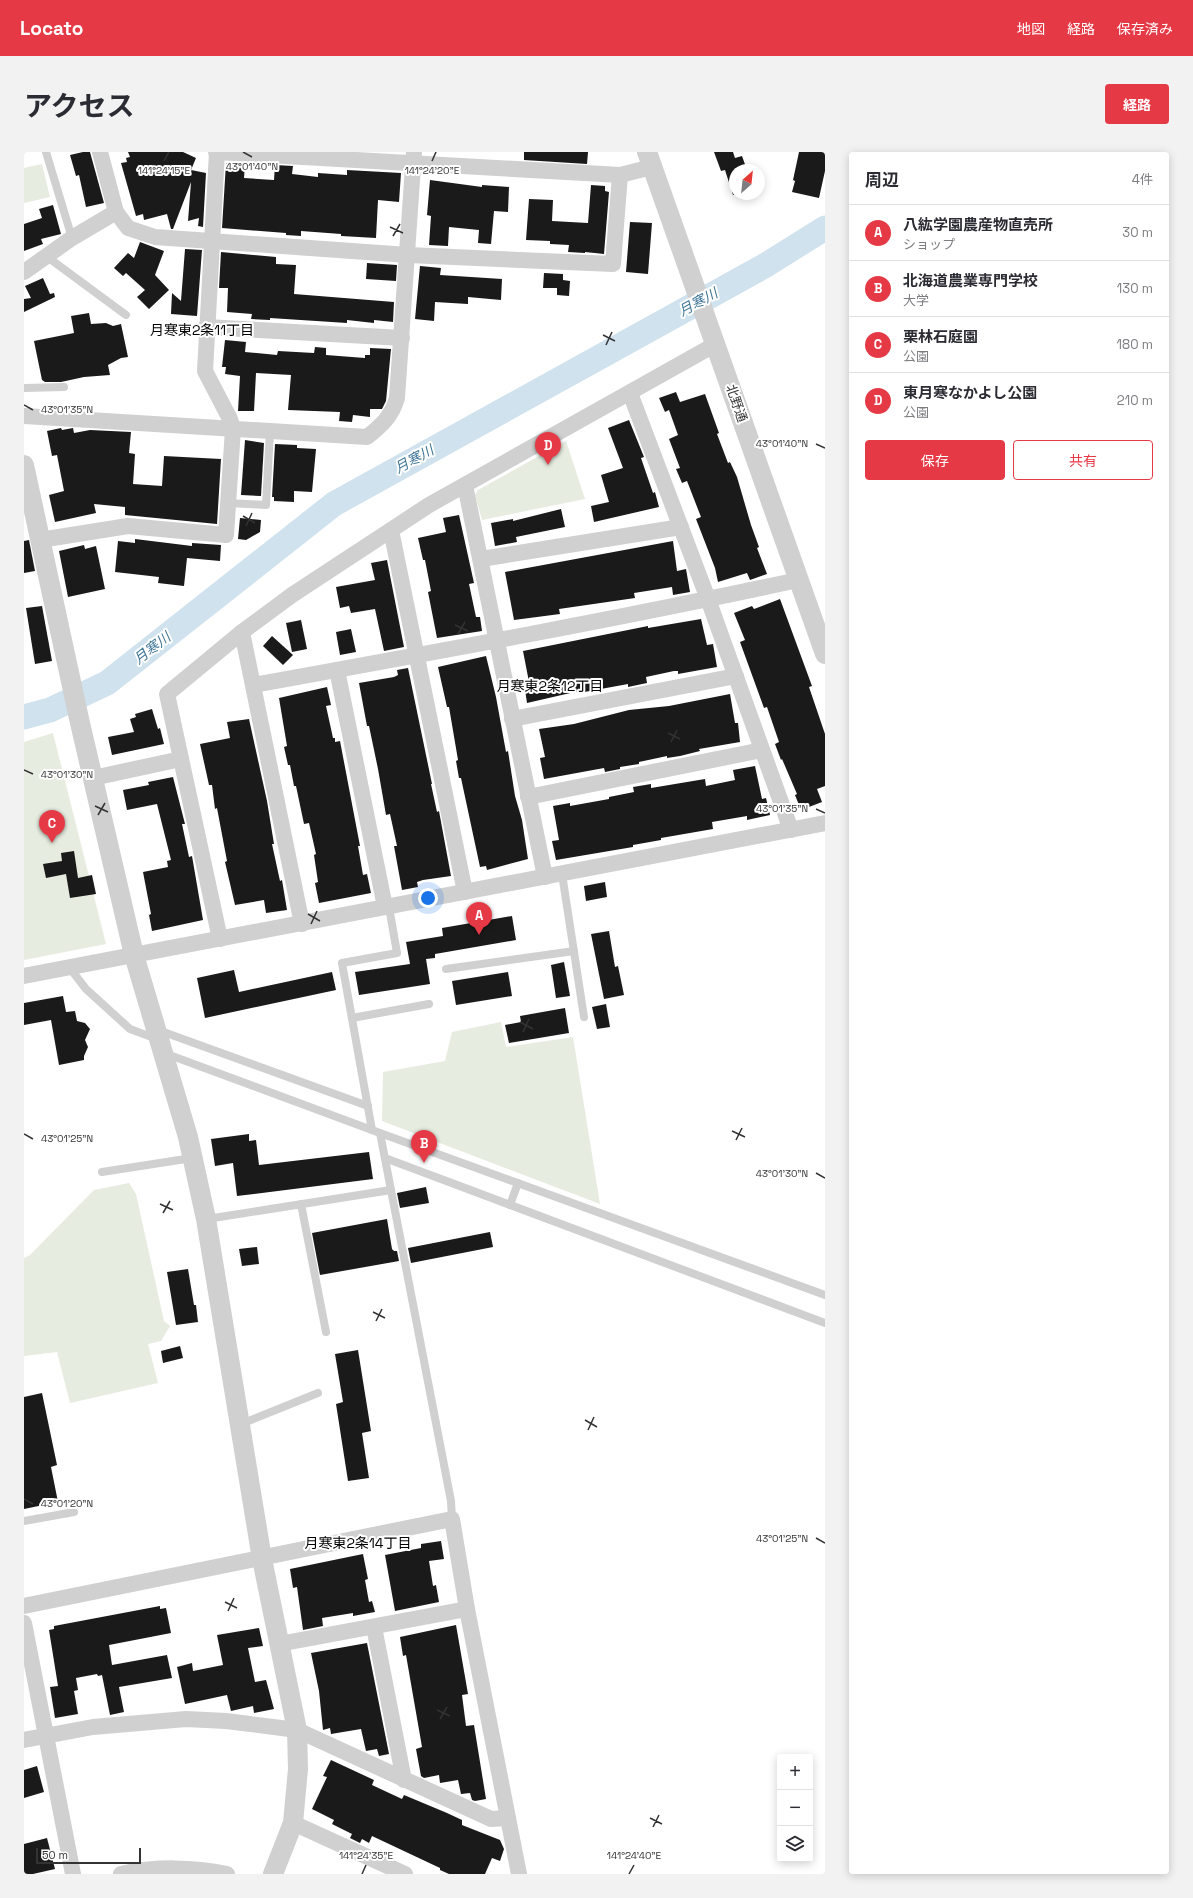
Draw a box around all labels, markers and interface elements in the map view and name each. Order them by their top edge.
text: Locato [20,16,83,41]
text: 地図 [1017,20,1045,38]
text: 経路 [1067,20,1095,38]
text: 保存済み [1117,20,1173,38]
button: 経路 [1105,84,1169,124]
text: アクセス [24,88,135,124]
text: 43°01'40"N [226,160,278,173]
text: 141°24'15"E [138,164,191,177]
text: 141°24'20"E [405,164,460,177]
north arrow [729,164,765,200]
text: 周辺 [865,169,899,191]
text: 4件 [1132,171,1153,188]
text: 八紘学園農産物直売所 [903,215,1053,234]
text: A [874,224,882,241]
text: 30 m [1122,224,1153,241]
text: ショップ [903,236,955,253]
text: 北海道農業専門学校 [903,271,1038,290]
text: B [874,280,882,297]
text: 130 m [1117,280,1153,297]
water label: 月寒川 [675,283,722,320]
text: 大学 [903,292,929,309]
district label: 月寒東2条11丁目 [150,321,254,339]
text: 栗林石庭園 [903,327,978,346]
text: C [874,336,882,353]
text: 180 m [1117,336,1153,353]
text: 公園 [903,348,929,365]
street label: 北野通 [722,382,751,424]
text: 東月寒なかよし公園 [903,383,1037,402]
text: D [874,392,882,409]
text: 210 m [1117,392,1153,409]
text: 43°01'35"N [41,403,93,416]
text: 公園 [903,404,929,421]
pin: D [535,432,561,465]
text: 43°01'40"N [756,437,808,450]
water label: 月寒川 [391,440,438,477]
button: 保存 [865,440,1005,480]
button: 共有 [1013,440,1153,480]
water label: 月寒川 [130,627,176,668]
district label: 月寒東2条12丁目 [497,677,603,695]
text: 43°01'30"N [41,768,93,781]
text: 43°01'35"N [756,802,808,815]
pin: C [39,810,65,843]
your location [418,888,438,908]
pin: A [466,902,492,935]
pin: B [411,1130,437,1163]
text: 43°01'25"N [41,1132,93,1145]
text: 43°01'30"N [756,1167,808,1180]
text: 43°01'20"N [41,1497,93,1510]
text: 43°01'25"N [756,1532,808,1545]
district label: 月寒東2条14丁目 [304,1534,412,1552]
map controls [777,1754,813,1862]
button: + [777,1754,813,1790]
button: − [777,1790,813,1826]
button: layers [777,1826,813,1862]
scale bar [36,1846,141,1865]
text: 50 m [42,1848,68,1862]
text: 141°24'35"E [339,1849,393,1862]
text: 141°24'40"E [607,1849,662,1862]

